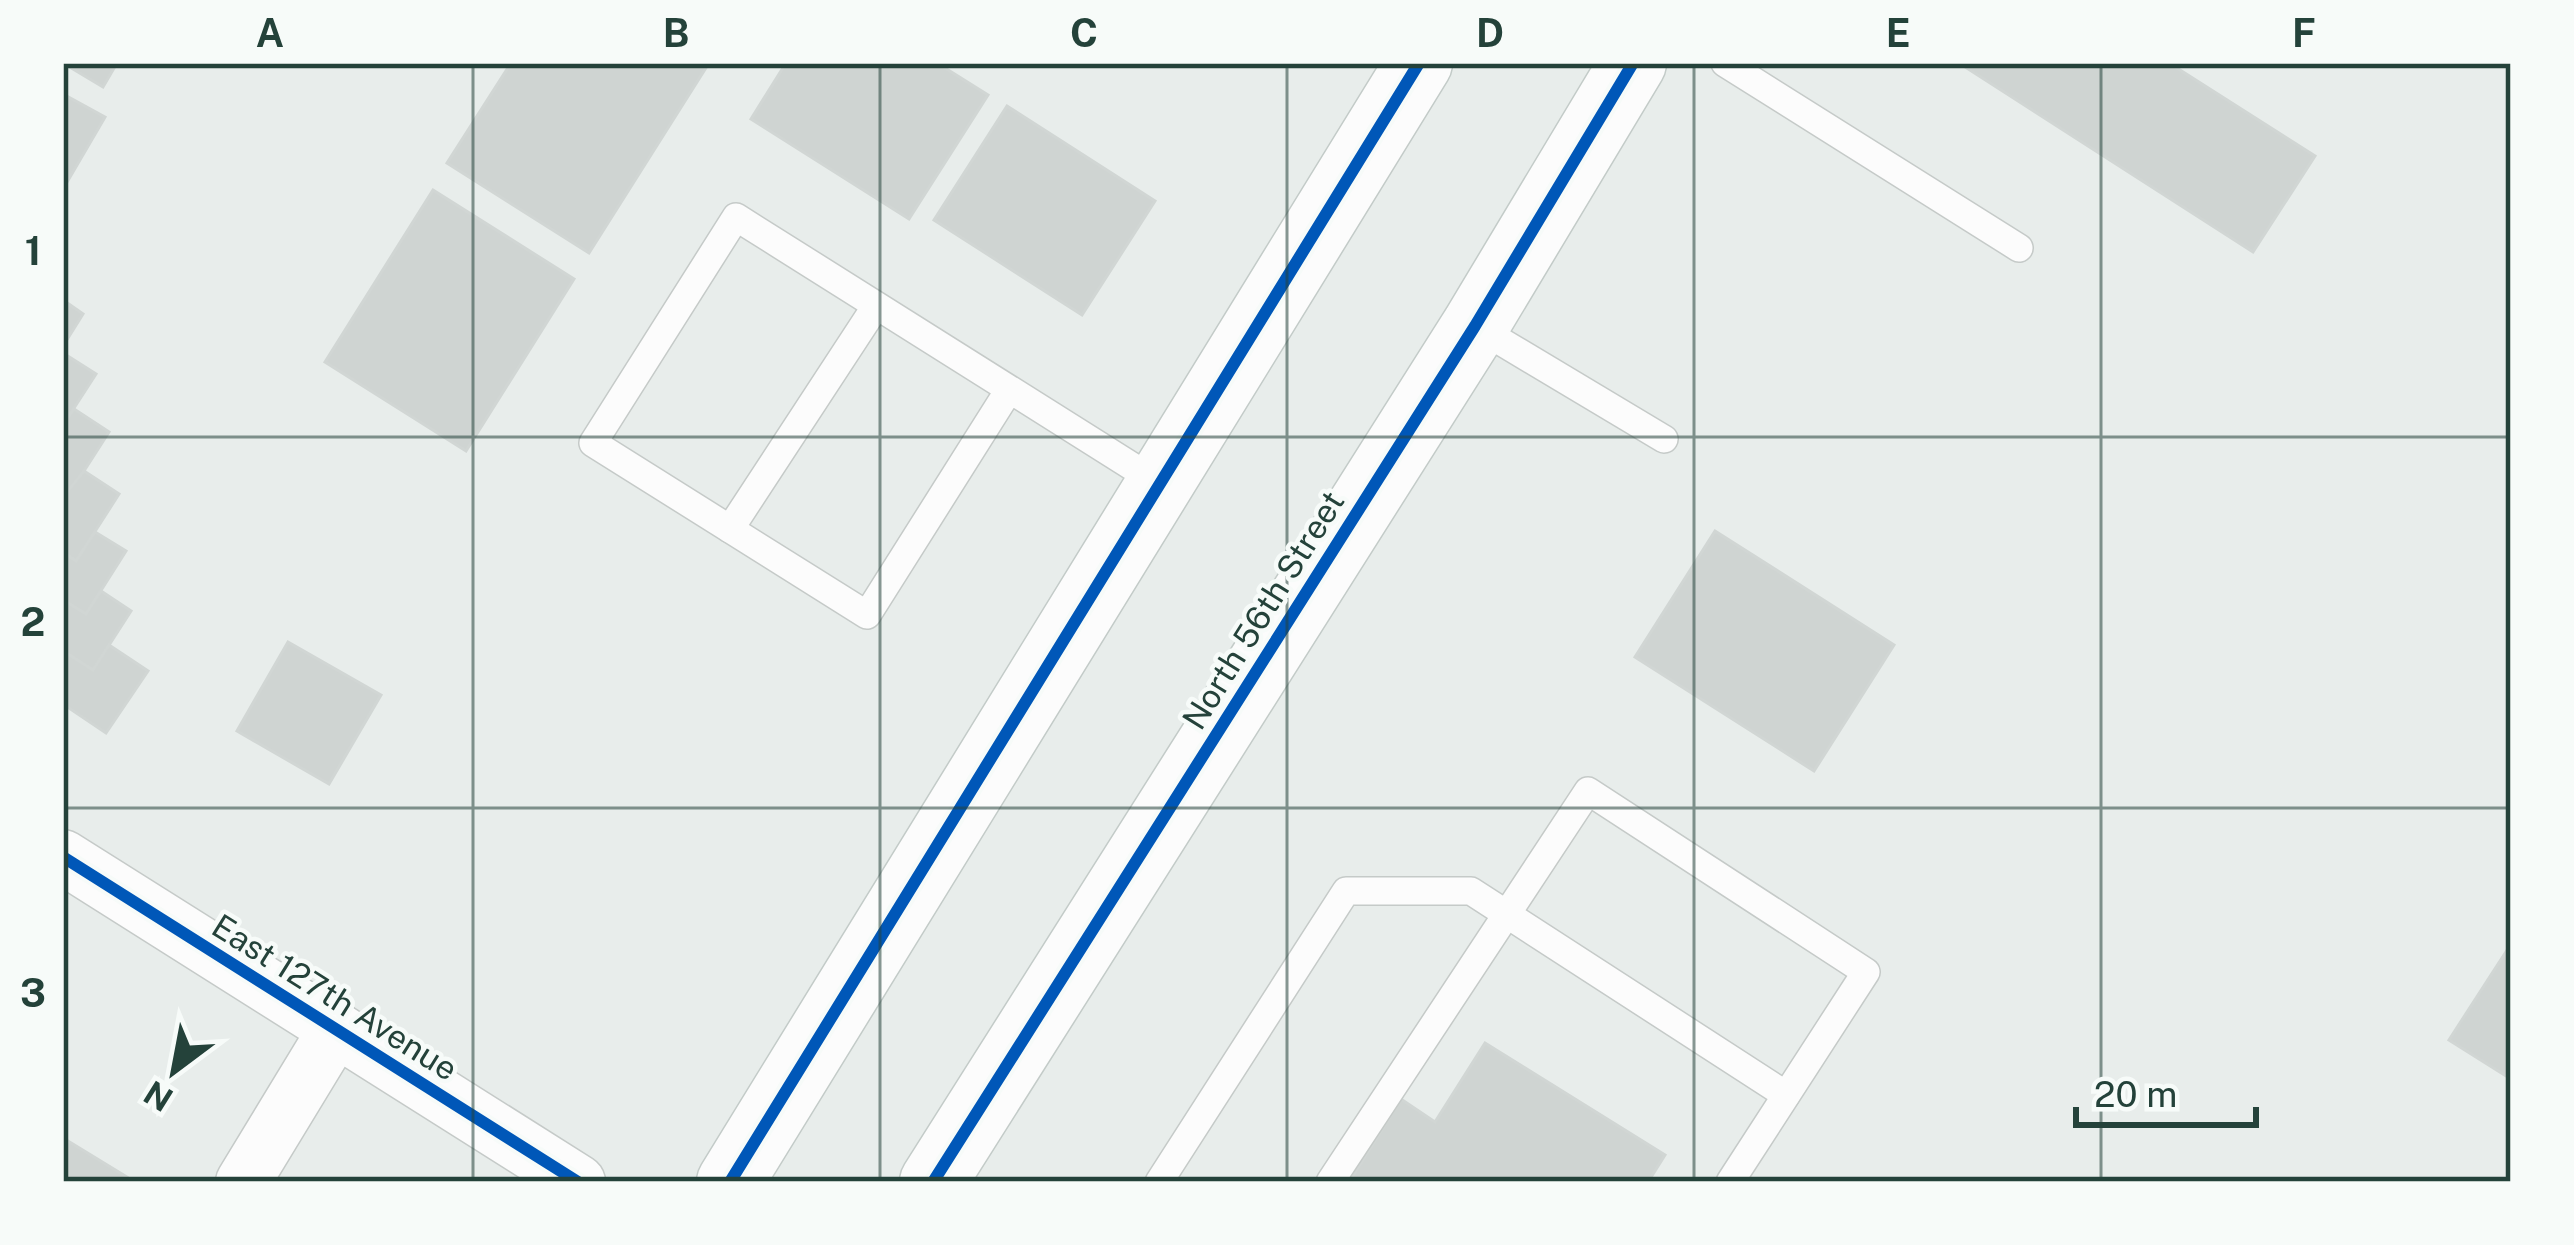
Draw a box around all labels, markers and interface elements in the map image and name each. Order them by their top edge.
text: A [256,10,284,56]
text: B [663,10,689,56]
text: C [1070,10,1098,56]
text: D [1476,10,1504,56]
text: E [1886,10,1910,56]
text: F [2292,10,2316,56]
text: 1 [25,228,41,274]
street label: North 56th Street [1174,484,1352,736]
text: 2 [21,599,45,645]
street label: East 127th Avenue [205,906,465,1088]
text: 3 [20,970,46,1016]
north arrow [114,1011,234,1131]
scale bar [2076,1053,2256,1127]
text: N [137,1073,179,1119]
text: 20 m [2094,1073,2177,1115]

